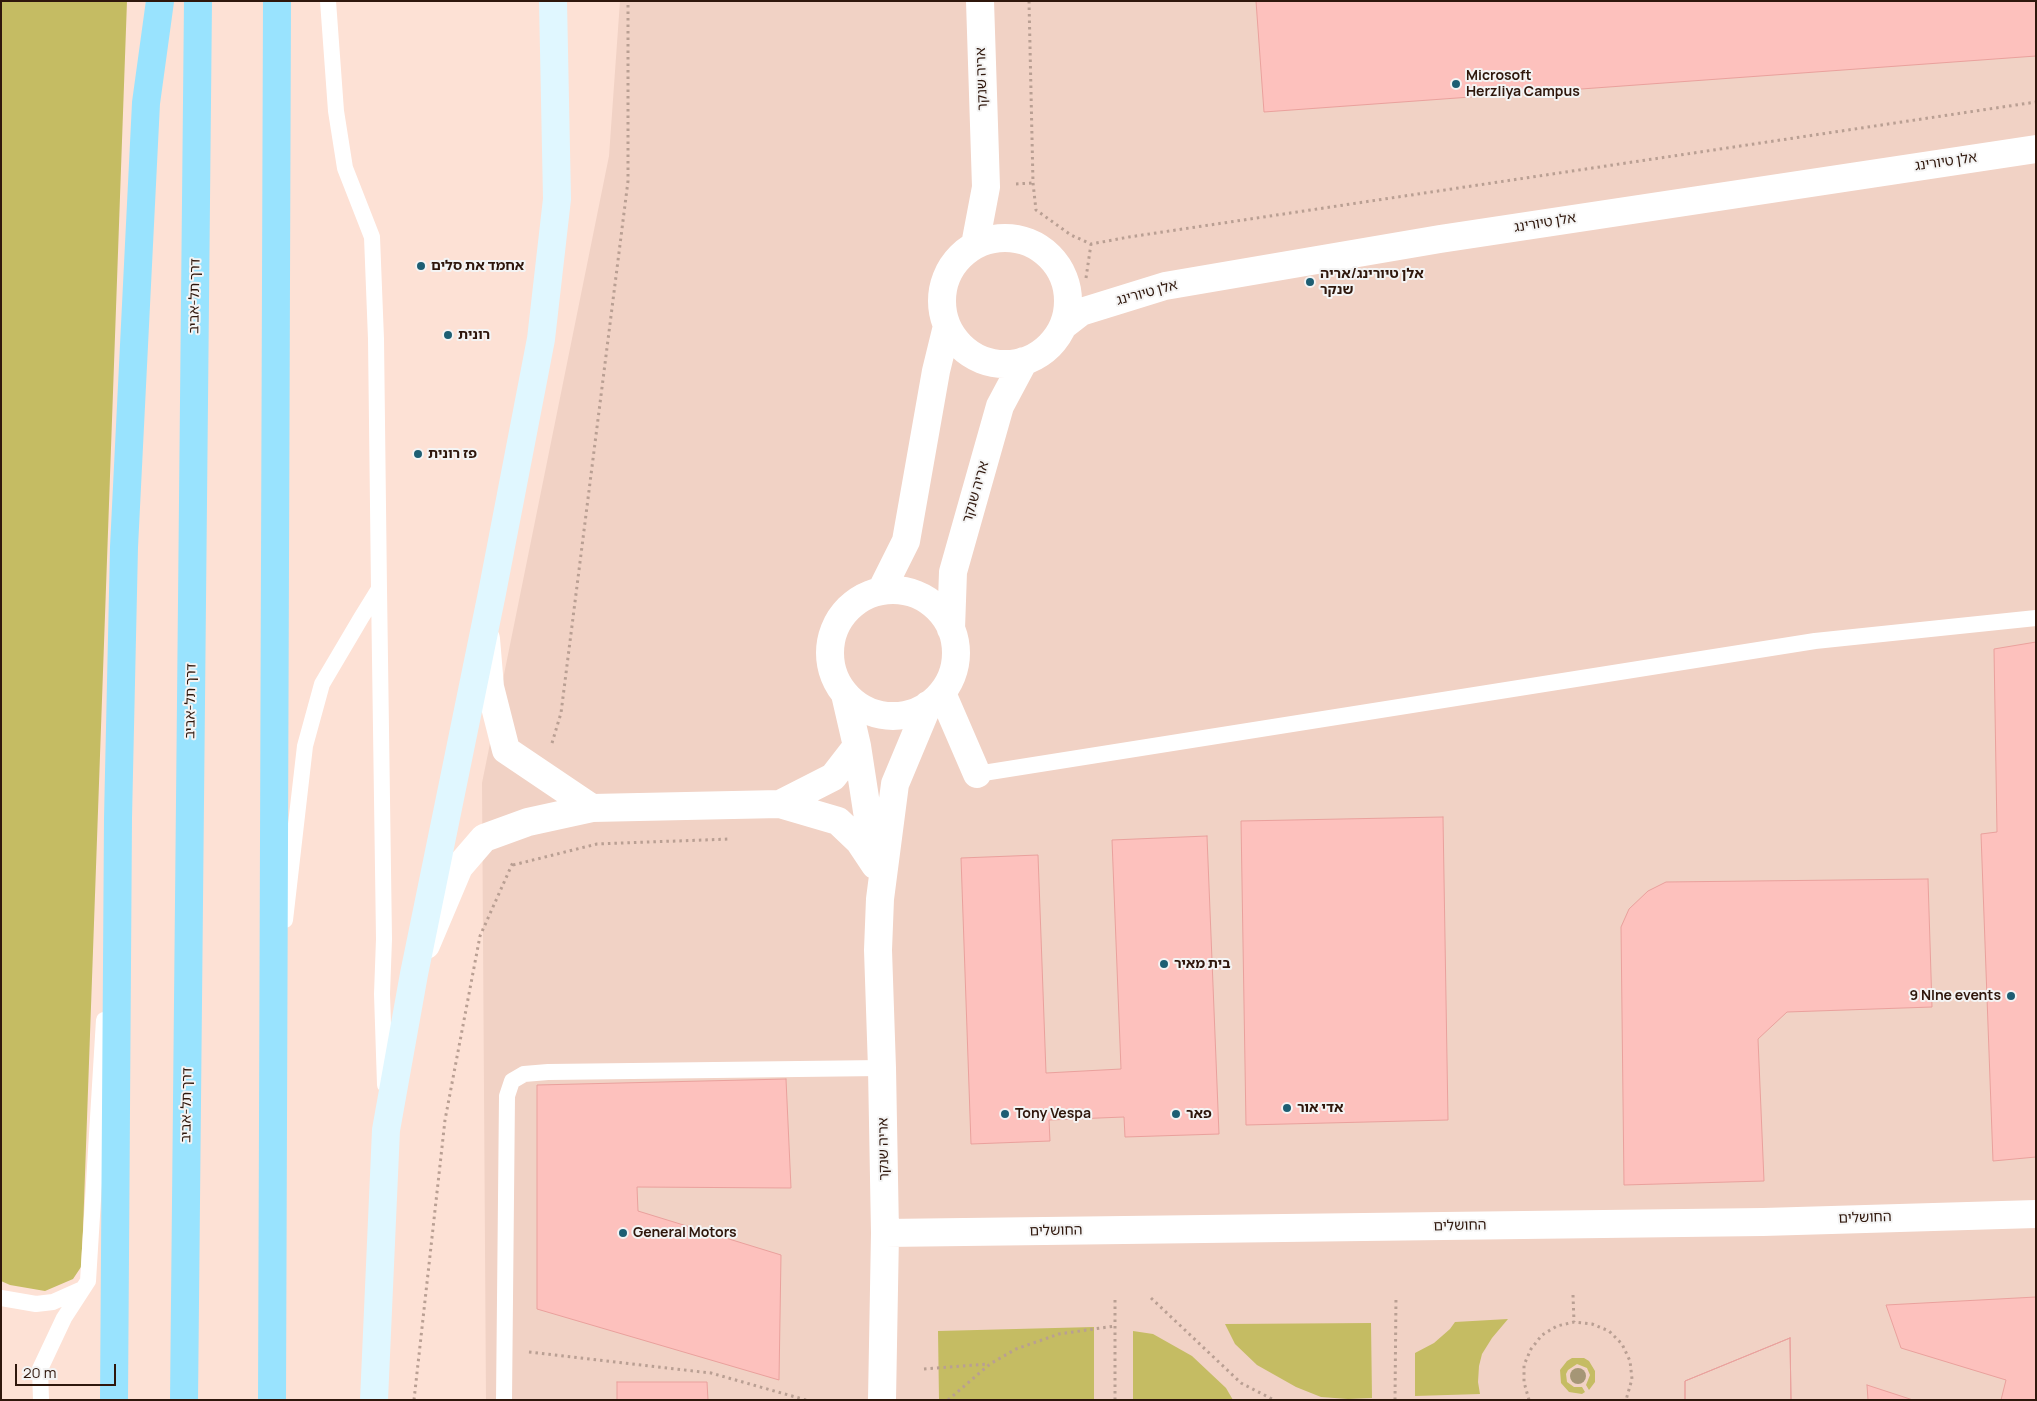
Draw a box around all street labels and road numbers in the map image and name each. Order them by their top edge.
street label: אריה שנקר [973,47,991,111]
street label: אלן טיורינג [1914,149,1978,175]
street label: אלן טיורינג [1513,210,1577,236]
street label: דרך תל-אביב [186,258,204,334]
street label: אלן טיורינג [1115,277,1179,309]
street label: אריה שנקר [959,459,993,525]
street label: דרך תל-אביב [182,663,200,739]
street label: דרך תל-אביב [178,1067,196,1143]
street label: אריה שנקר [875,1117,893,1181]
street label: החושלים [1838,1209,1892,1227]
street label: החושלים [1433,1217,1487,1235]
street label: החושלים [1029,1222,1083,1240]

